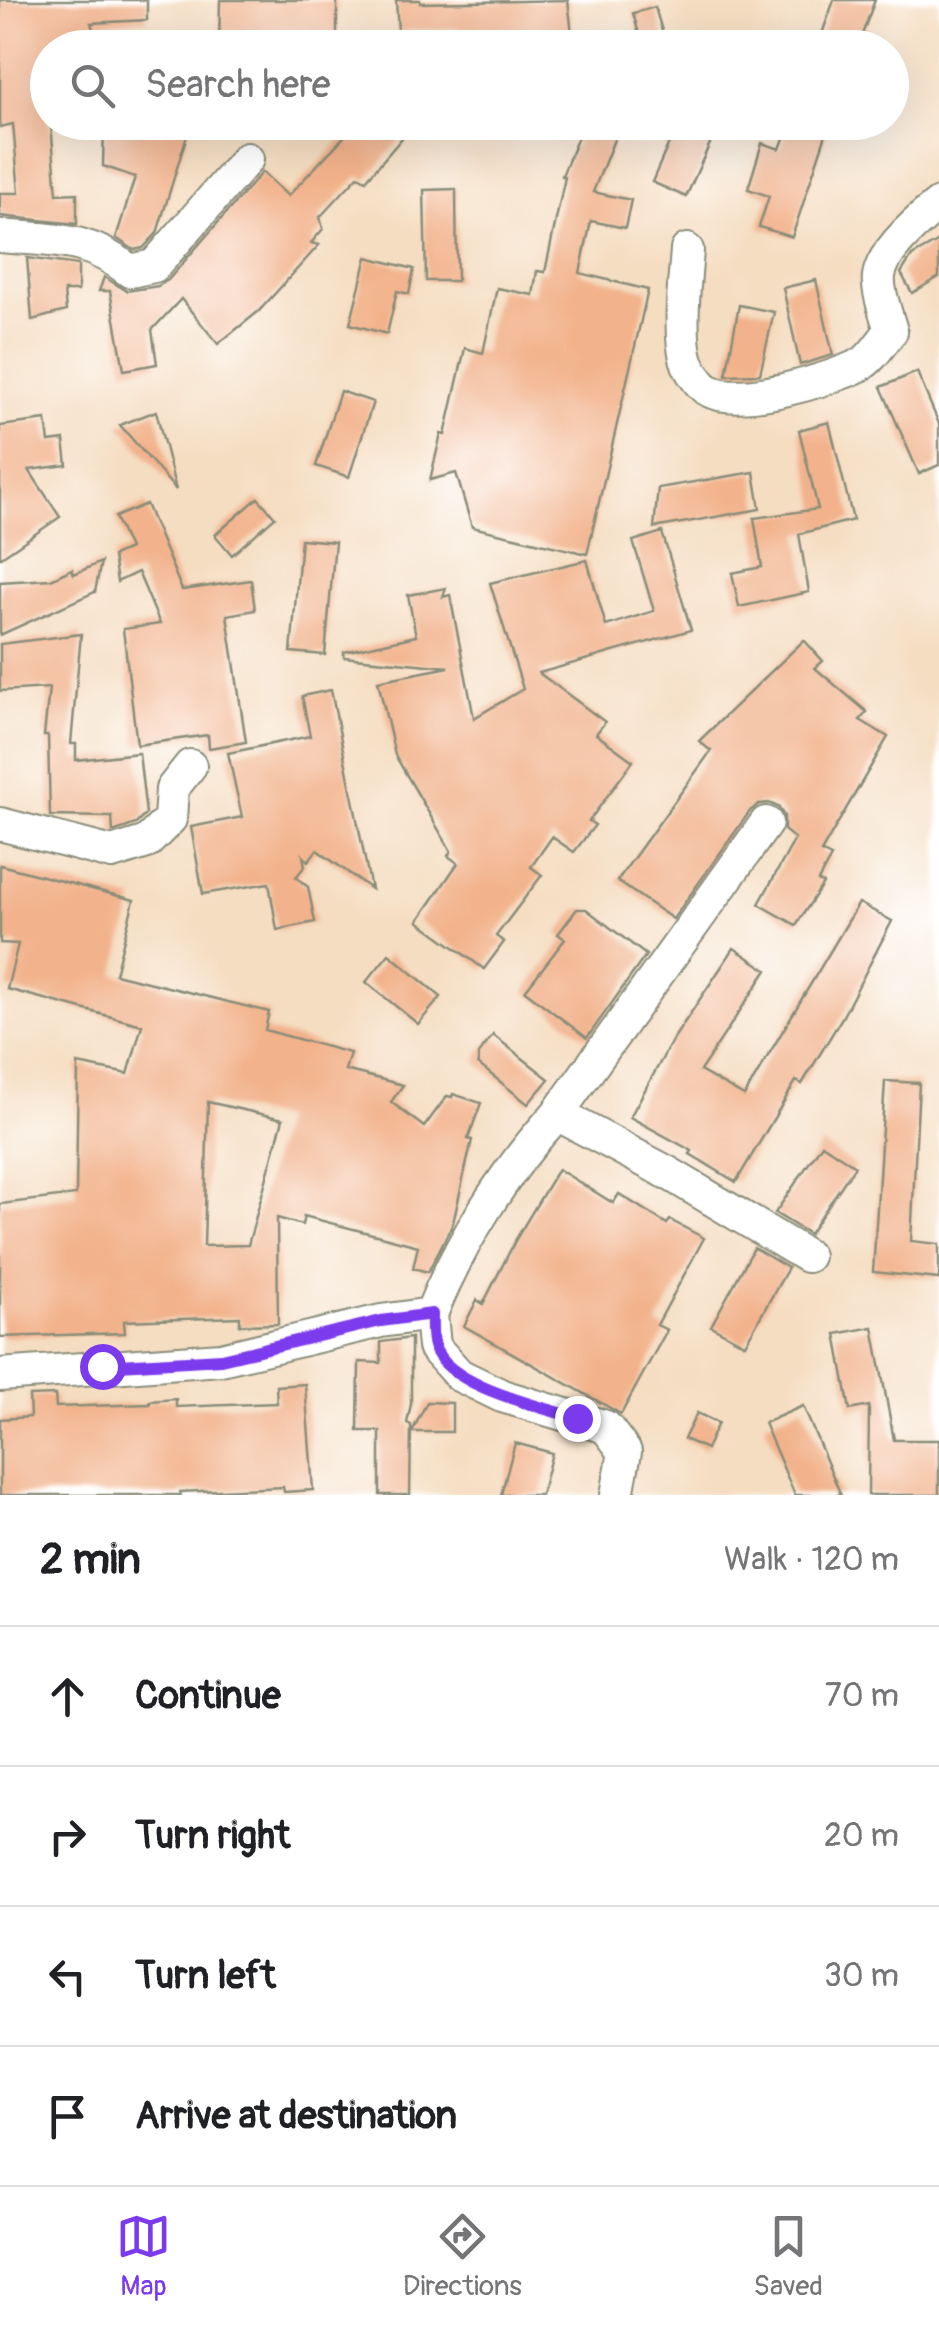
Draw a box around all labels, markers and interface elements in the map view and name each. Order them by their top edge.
search box [30,30,909,140]
icon: search [65,58,120,113]
text: Search here [145,61,331,109]
route start [80,1344,126,1390]
route end [555,1396,601,1442]
text: 2 min [40,1534,141,1586]
text: Walk · 120 m [724,1540,899,1580]
icon: ahead [40,1669,95,1724]
text: Continue [135,1672,281,1720]
text: 70 m [825,1676,899,1716]
icon: right [40,1809,95,1864]
text: Turn right [135,1812,290,1860]
text: 20 m [824,1816,899,1856]
icon: left [40,1949,95,2004]
text: Turn left [135,1952,276,2000]
text: 30 m [824,1956,899,1996]
icon: arrive [40,2089,95,2144]
text: Arrive at destination [135,2092,457,2140]
tab: Map [116,2209,171,2304]
tab: Directions [403,2209,522,2304]
tab: Saved [754,2209,823,2304]

